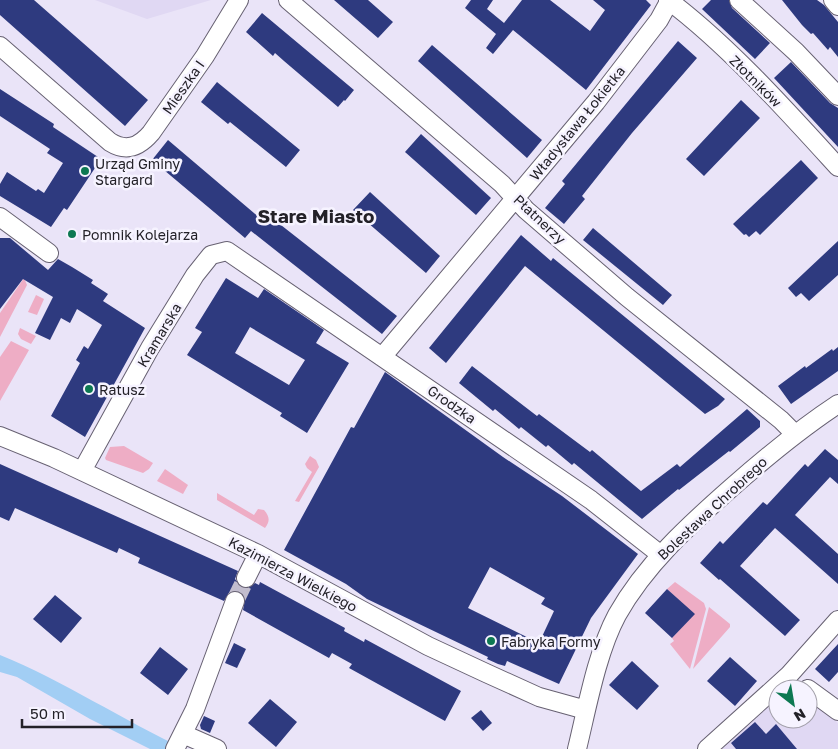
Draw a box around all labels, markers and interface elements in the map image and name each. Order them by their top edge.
street label: Złotników [726,51,786,111]
street label: Mieszka I [158,57,208,117]
street label: Władysława Łokietka [526,62,628,184]
place label: Urząd Gminy Stargard [95,155,180,188]
marker: Urząd Gminy Stargard [79,165,91,177]
street label: Płatnerzy [511,191,570,247]
district label: Stare Miasto [258,204,374,227]
place label: Pomnik Kolejarza [82,226,198,243]
marker: Pomnik Kolejarza [66,228,78,240]
street label: Kramarska [133,300,185,370]
place label: Ratusz [99,381,145,398]
street label: Grodzka [425,381,479,427]
marker: Ratusz [83,383,95,395]
street label: Bolesława Chrobrego [654,453,770,563]
street label: Kazimierza Wielkiego [226,533,360,615]
place label: Fabryka Formy [501,633,601,650]
marker: Fabryka Formy [485,635,497,647]
north arrow [768,679,818,729]
scale bar [22,696,132,728]
text: 50 m [30,704,65,722]
text: N [791,706,809,726]

